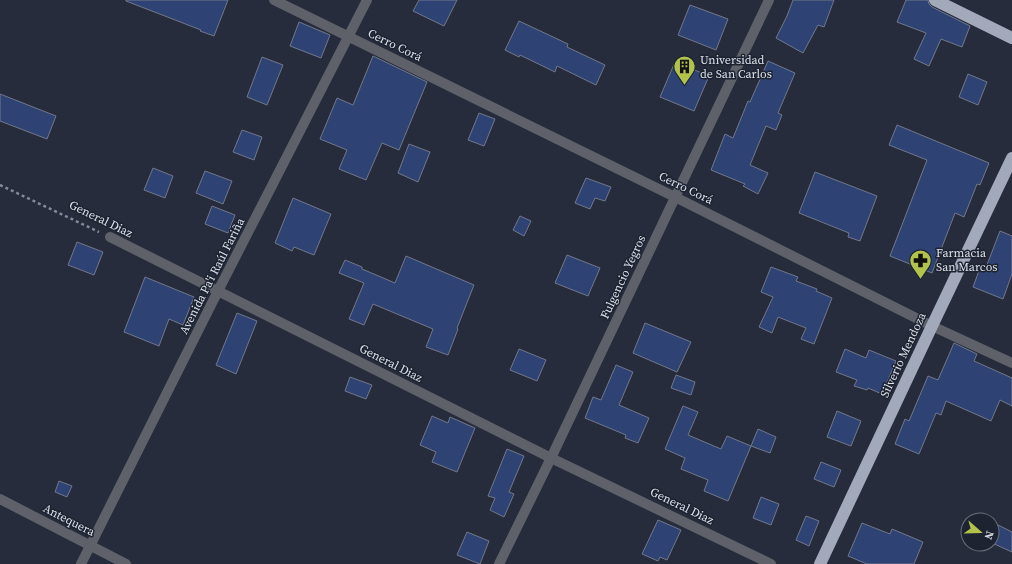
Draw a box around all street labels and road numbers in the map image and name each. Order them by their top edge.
street label: Cerro Corá [365,25,426,65]
street label: Cerro Corá [656,168,717,208]
street label: General Diaz [67,197,136,242]
street label: Avenida Pa'i Raúl Fariña [176,214,249,337]
street label: Fulgencio Yegros [597,233,649,321]
street label: Silverio Mendoza [876,309,930,400]
street label: General Diaz [357,340,426,386]
street label: General Diaz [648,484,717,529]
street label: Antequera [40,500,98,540]

